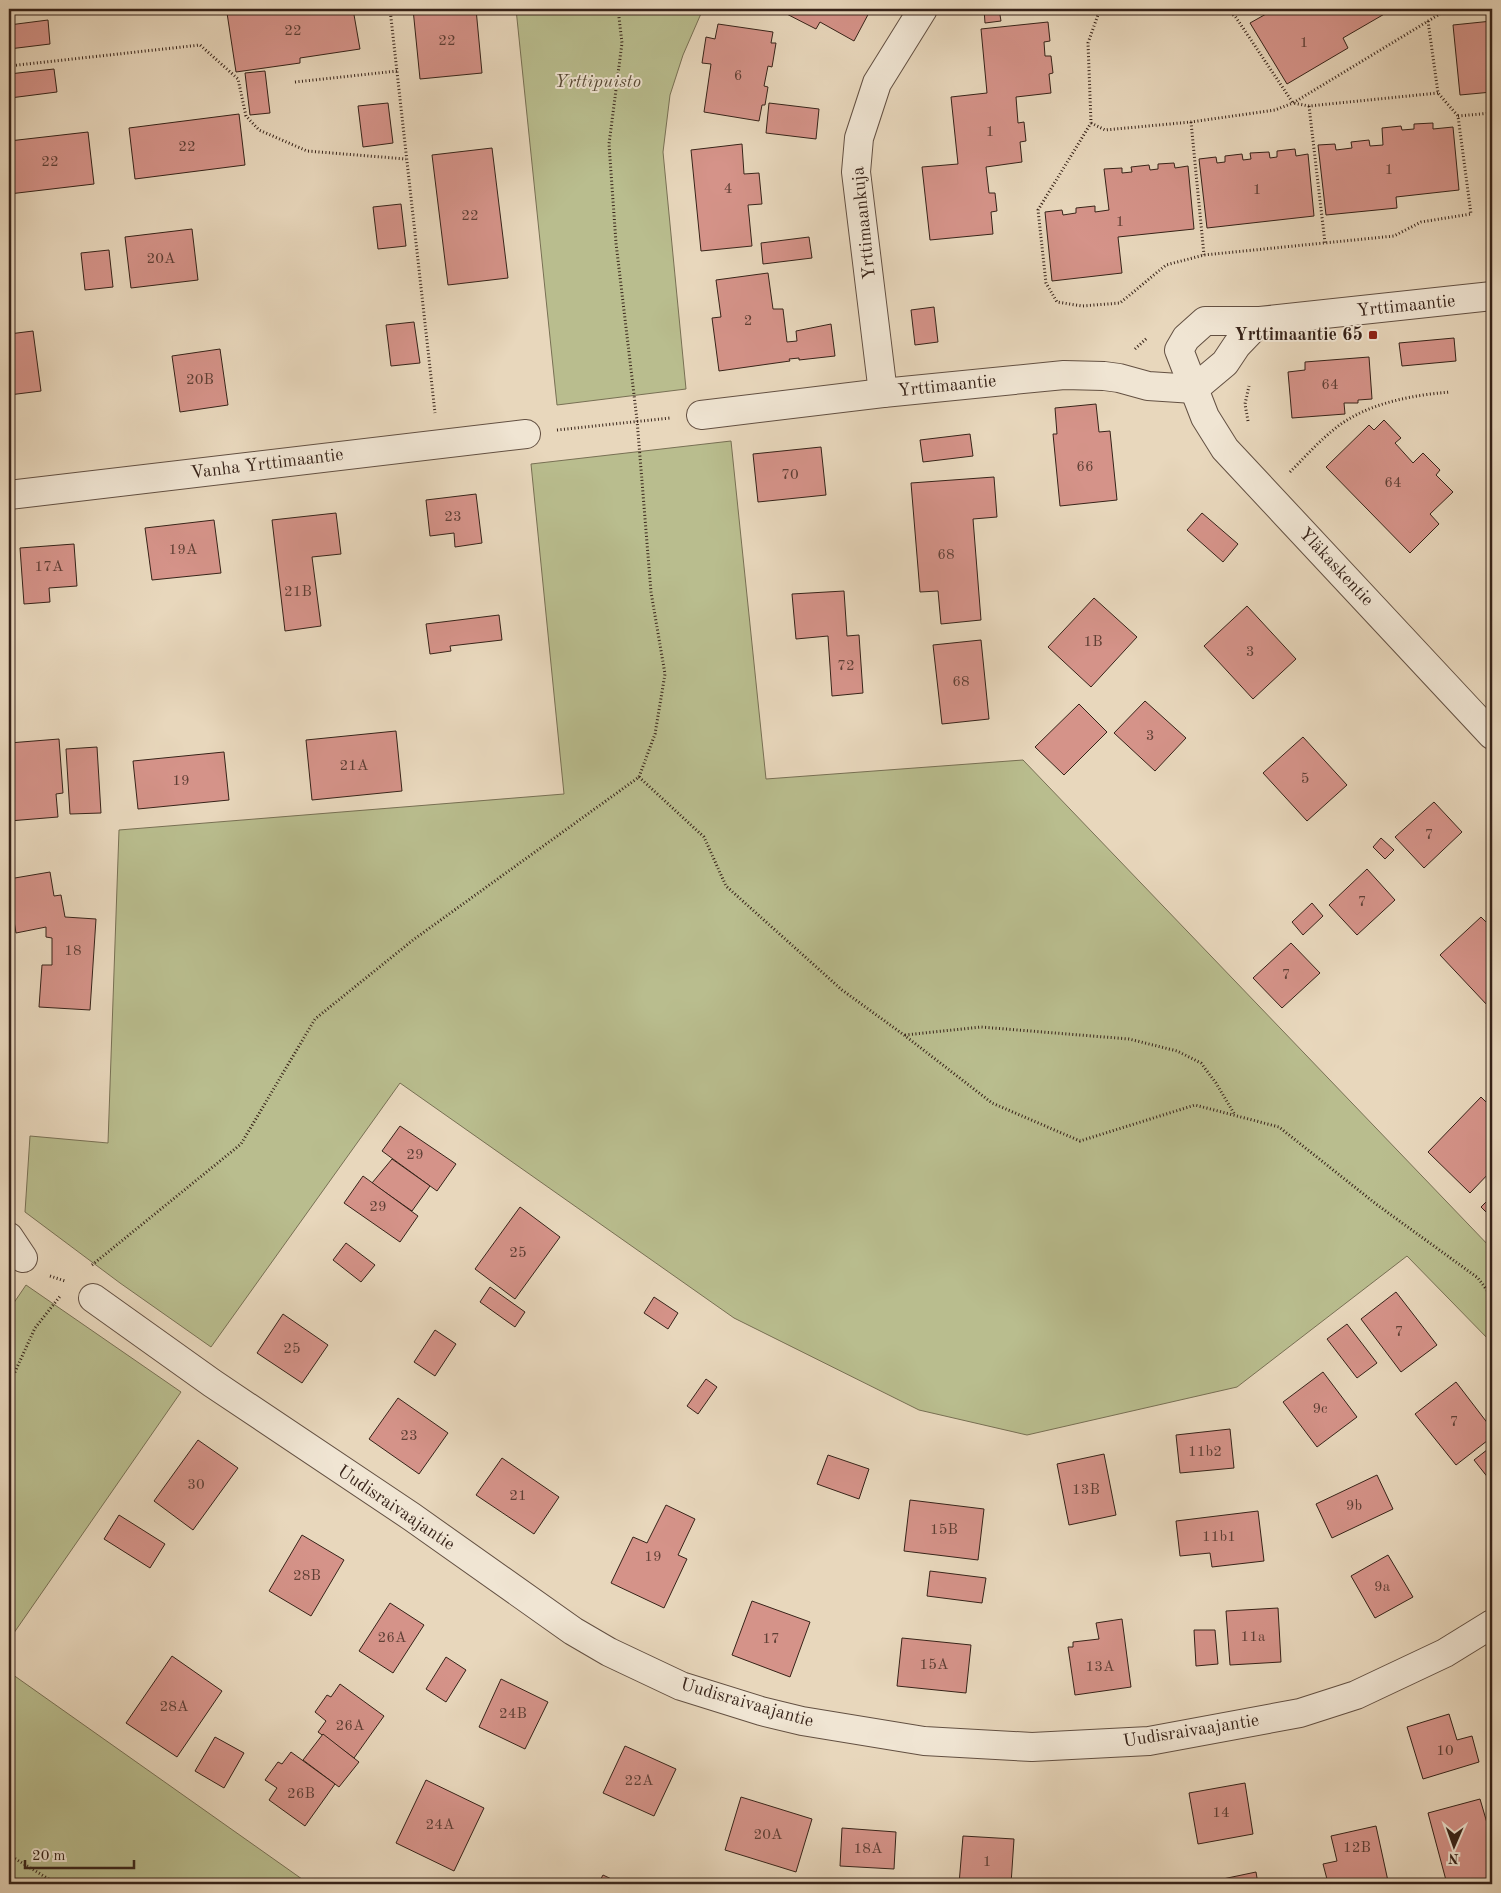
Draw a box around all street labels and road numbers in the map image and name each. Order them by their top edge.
street label: Yrttimaankuja [849,166,879,280]
street label: Yrttimaantie [1356,292,1456,320]
street label: Yrttimaantie [897,372,997,400]
street label: Vanha Yrttimaantie [189,446,345,482]
street label: Yläkaskentie [1295,524,1377,610]
street label: Uudisraivaajantie [334,1462,458,1554]
street label: Uudisraivaajantie [678,1675,816,1731]
street label: Uudisraivaajantie [1122,1711,1260,1751]

